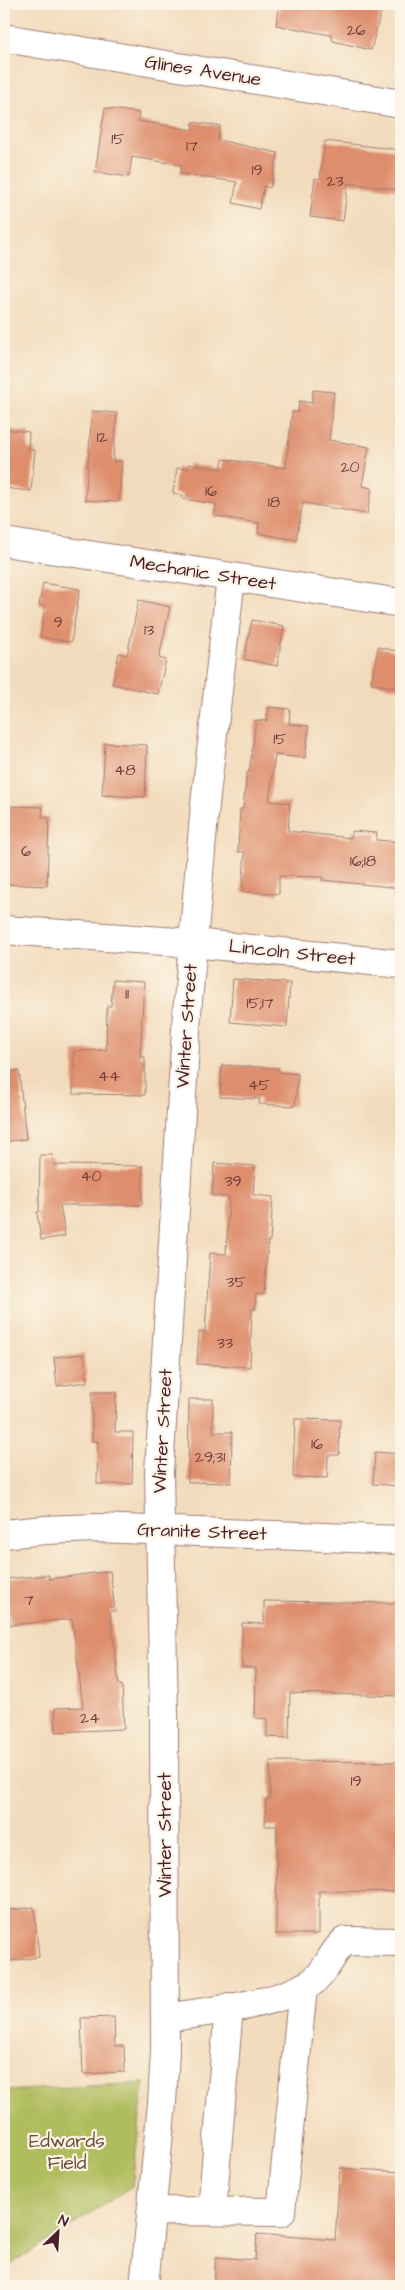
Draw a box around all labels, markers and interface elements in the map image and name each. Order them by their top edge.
house number: 26 [346,19,366,41]
street label: Glines Avenue [143,48,263,94]
house number: 15 [111,128,125,150]
house number: 17 [186,135,198,157]
house number: 19 [251,159,263,181]
house number: 23 [326,170,344,192]
house number: 12 [96,426,108,448]
house number: 20 [340,456,360,478]
house number: 16 [205,480,217,502]
house number: 18 [268,491,280,513]
street label: Mechanic Street [128,548,278,598]
house number: 9 [53,611,63,633]
house number: 13 [144,619,154,641]
house number: 15 [273,728,287,750]
house number: 48 [114,759,136,781]
house number: 6 [21,840,31,862]
house number: 16;18 [350,850,376,872]
street label: Lincoln Street [227,933,357,973]
street label: Winter Street [169,962,205,1089]
house number: 11 [125,983,129,1005]
house number: 15;17 [246,992,274,1014]
house number: 44 [98,1065,120,1087]
house number: 45 [248,1074,271,1096]
house number: 40 [81,1165,101,1187]
house number: 39 [224,1170,242,1192]
house number: 35 [226,1271,246,1293]
house number: 33 [217,1332,233,1354]
street label: Winter Street [146,1368,180,1494]
house number: 16 [311,1433,323,1455]
house number: 29;31 [195,1446,225,1468]
street label: Granite Street [137,1516,268,1548]
house number: 7 [24,1589,34,1611]
house number: 24 [80,1707,100,1729]
house number: 19 [350,1770,362,1792]
street label: Winter Street [152,1772,179,1897]
park label: Edwards Field [29,2128,105,2177]
north arrow [32,2208,82,2258]
text: N [55,2210,71,2232]

